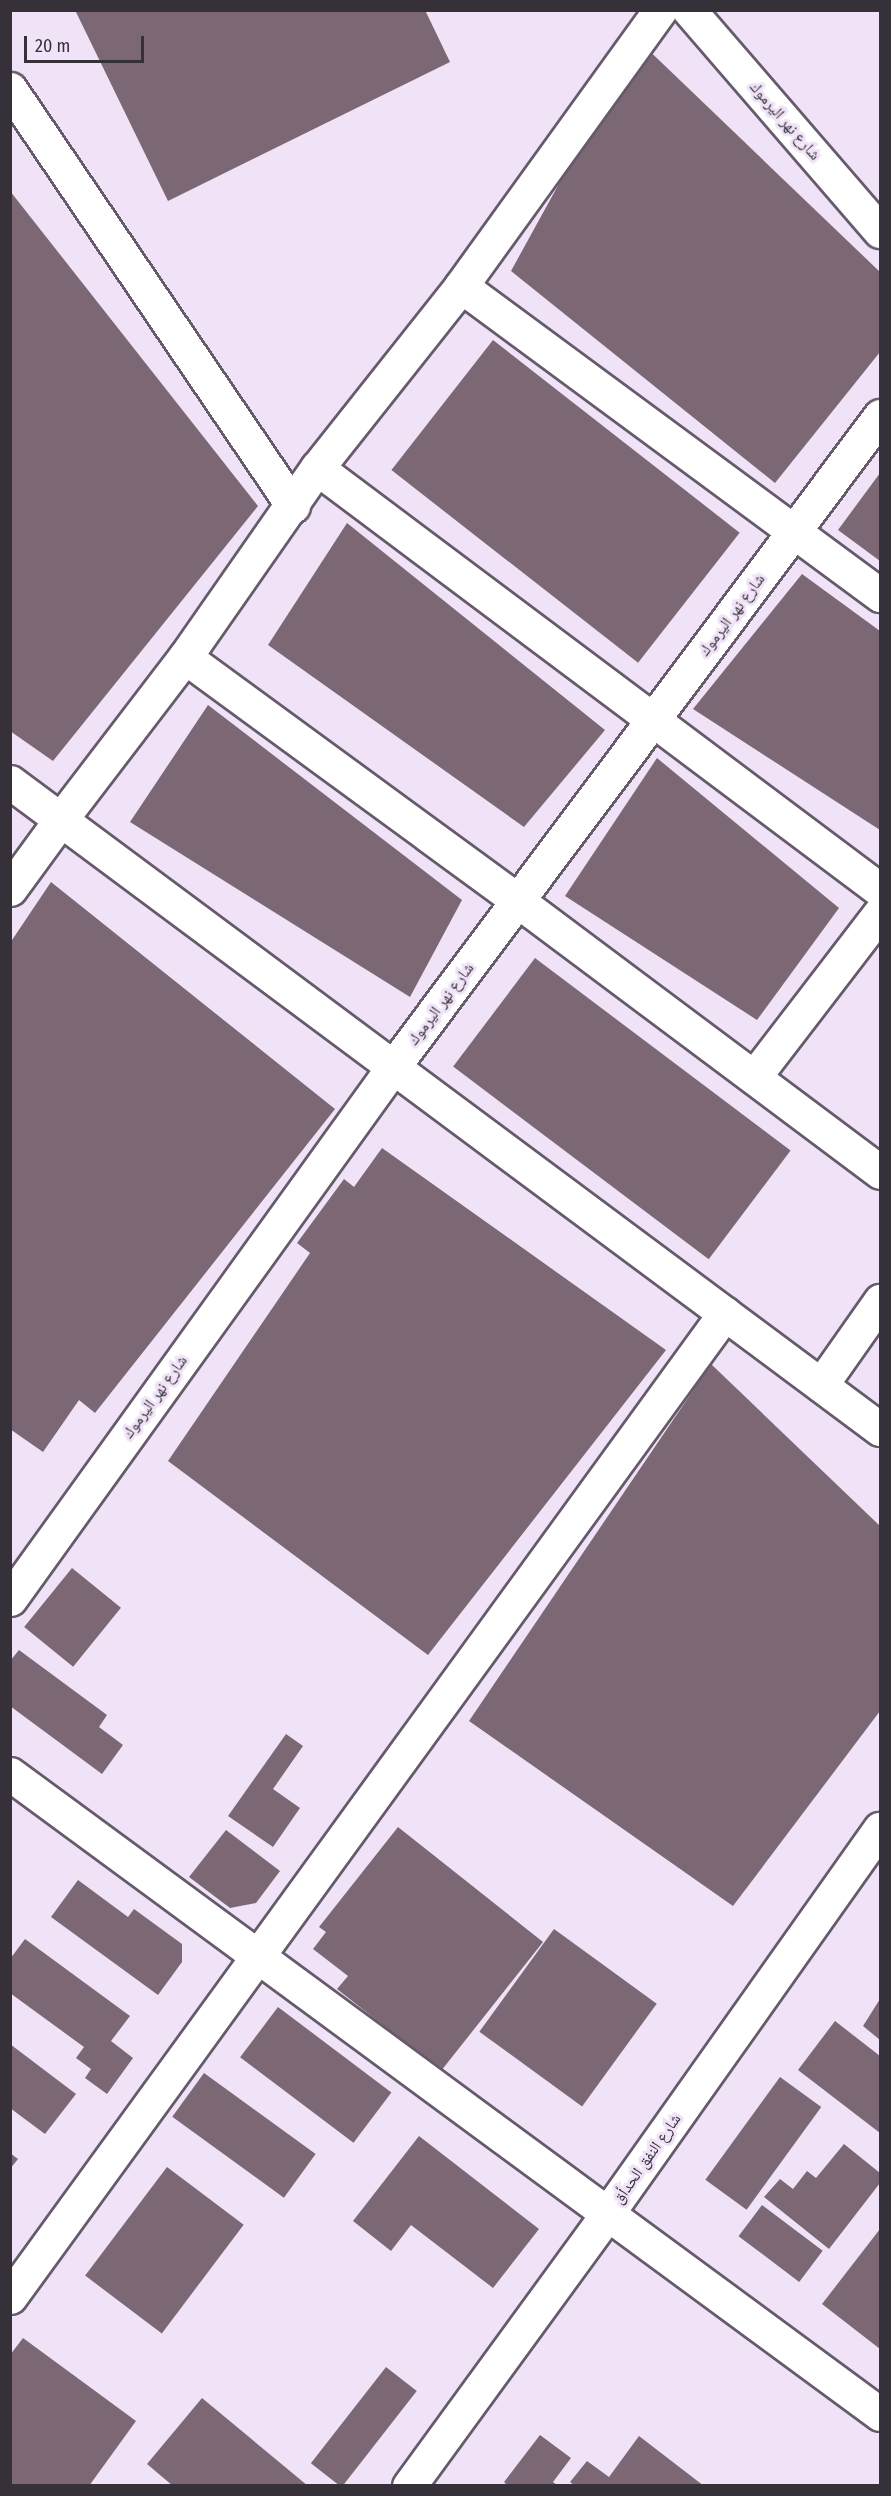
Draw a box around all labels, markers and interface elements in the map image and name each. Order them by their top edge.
scale bar [27,24,147,62]
text: 20 m [35,35,70,57]
street label: شارع نهر اليرموك [746,78,824,164]
street label: شارع نهر اليرموك [695,570,769,660]
street label: شارع نهر اليرموك [404,959,478,1049]
street label: شارع نهر اليرموك [118,1352,192,1442]
street label: شارع النفق الحدأق [609,2110,685,2208]

